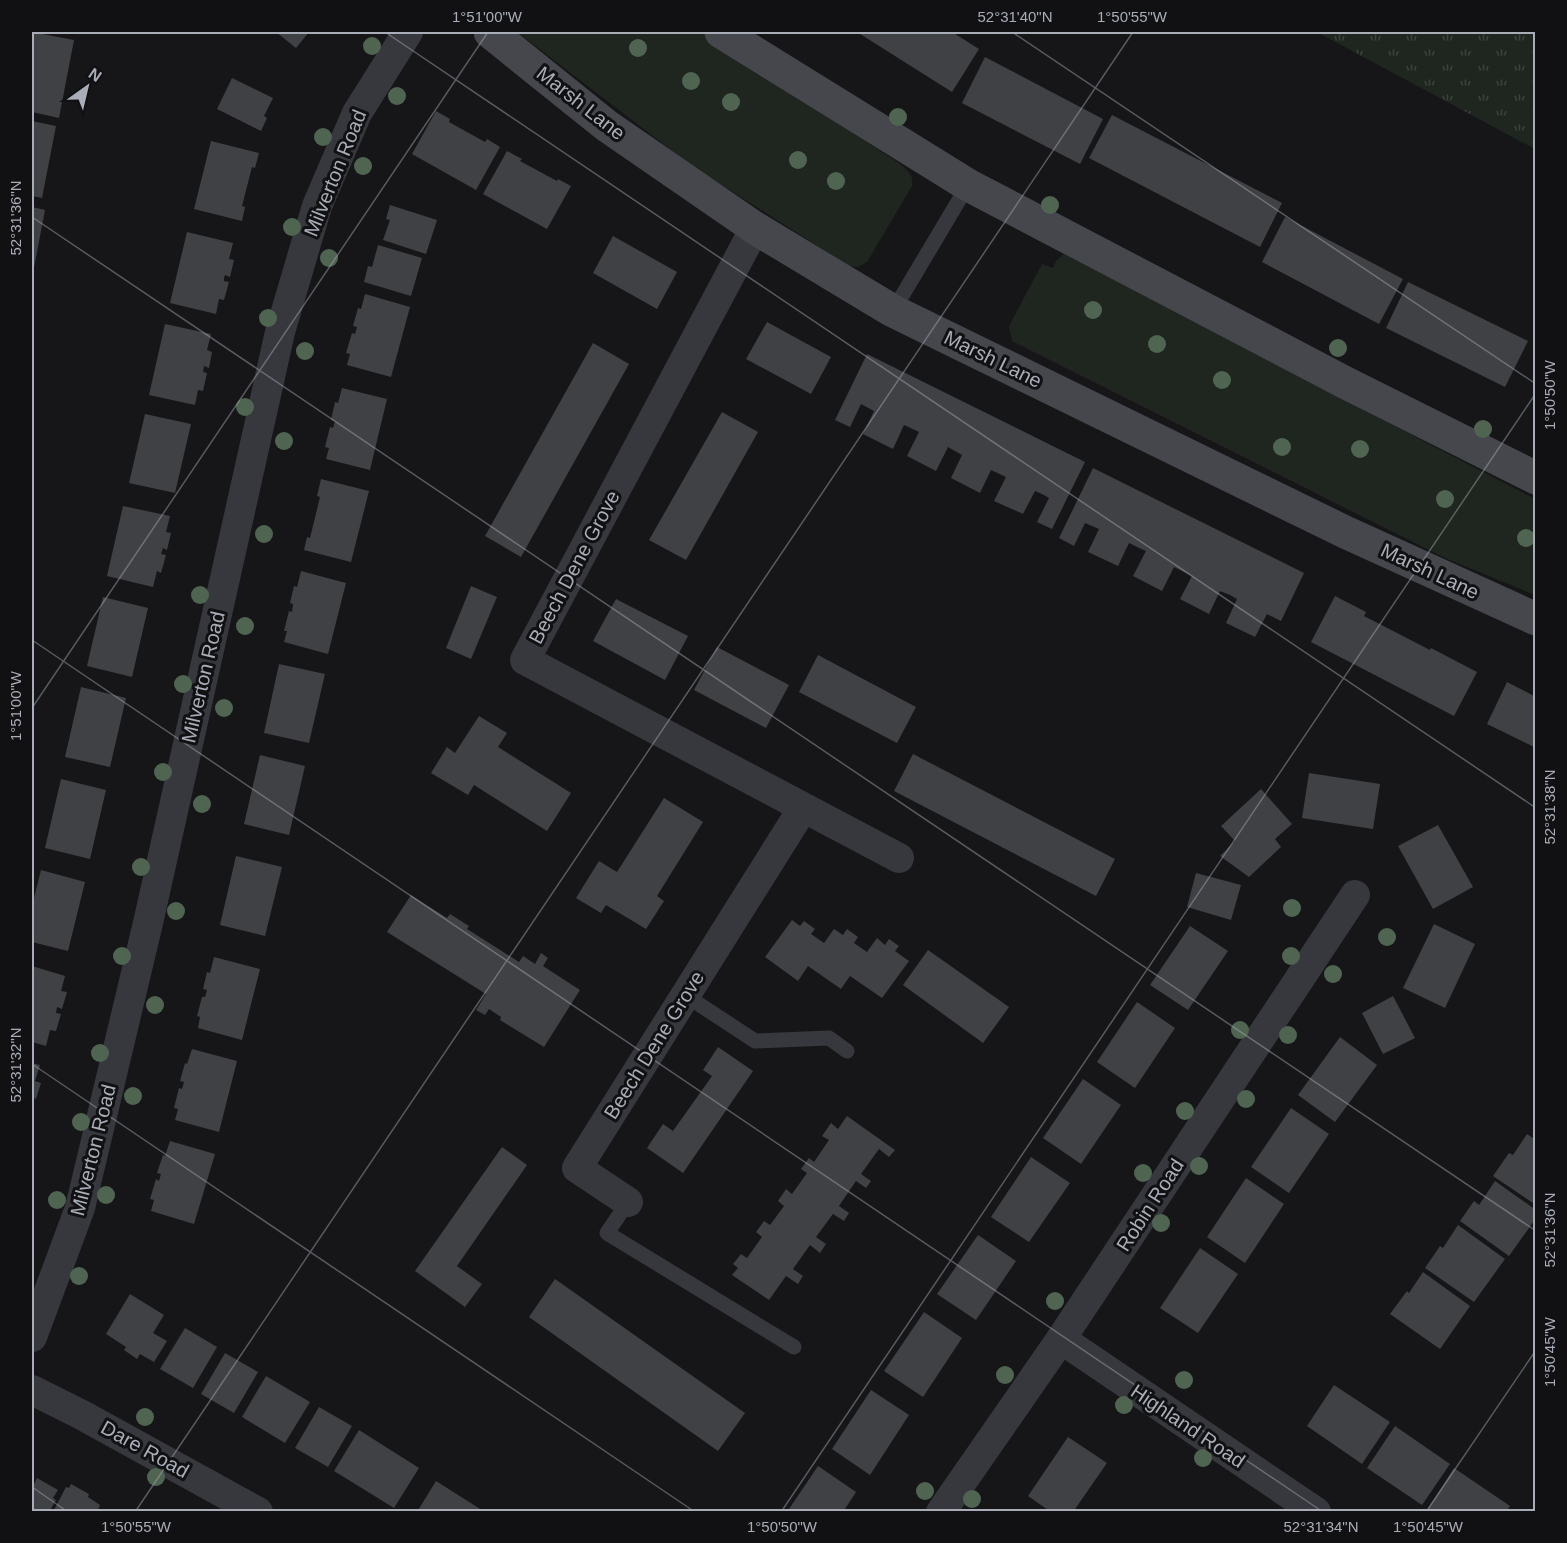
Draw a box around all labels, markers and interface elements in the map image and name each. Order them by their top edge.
text: 1°51'00"W [452,8,523,25]
text: 52°31'40"N [977,8,1053,25]
text: 1°50'55"W [1097,8,1168,25]
north arrow [57,57,117,117]
street label: Marsh Lane [533,62,629,144]
text: N [86,65,105,85]
street label: Milverton Road [300,107,370,239]
text: 52°31'36"N [7,180,24,256]
street label: Marsh Lane [941,326,1045,392]
text: 1°50'50"W [1541,359,1558,430]
street label: Beech Dene Grove [524,487,624,647]
street label: Marsh Lane [1377,539,1483,603]
street label: Milverton Road [177,609,229,745]
text: 1°51'00"W [7,670,24,741]
text: 52°31'38"N [1541,769,1558,845]
street label: Beech Dene Grove [600,967,708,1123]
text: 52°31'32"N [7,1027,24,1103]
street label: Milverton Road [66,1082,120,1218]
street label: Robin Road [1112,1155,1188,1255]
text: 52°31'36"N [1541,1192,1558,1268]
text: 1°50'45"W [1541,1316,1558,1387]
street label: Highland Road [1127,1380,1249,1472]
street label: Dare Road [97,1416,193,1482]
text: 1°50'55"W [101,1518,172,1535]
text: 1°50'50"W [747,1518,818,1535]
text: 52°31'34"N [1283,1518,1359,1535]
text: 1°50'45"W [1393,1518,1464,1535]

